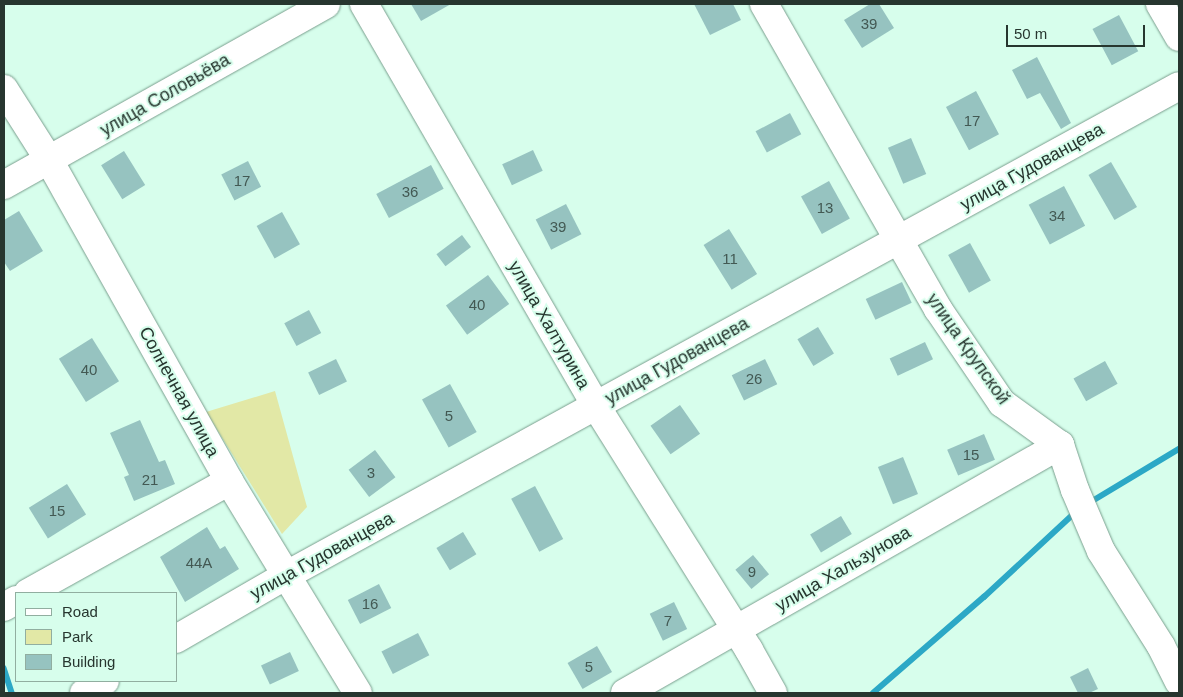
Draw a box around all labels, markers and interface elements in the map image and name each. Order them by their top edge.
house number: 39 [861,15,877,33]
scale bar [1008,15,1147,47]
text: 50 m [1014,25,1047,42]
street label: улица Соловьёва [96,49,234,141]
house number: 17 [964,112,980,130]
street label: улица Гудованцева [956,119,1108,215]
house number: 17 [234,172,250,190]
house number: 36 [402,183,418,201]
house number: 13 [817,199,833,217]
house number: 34 [1049,207,1065,225]
house number: 39 [550,218,566,236]
house number: 11 [722,250,738,268]
street label: улица Халтурина [504,257,594,393]
street label: улица Крупской [922,289,1014,409]
house number: 40 [469,296,485,314]
street label: улица Гудованцева [601,313,753,409]
street label: Солнечная улица [134,323,224,461]
house number: 40 [81,361,97,379]
house number: 26 [746,370,762,388]
house number: 5 [445,407,453,425]
house number: 15 [963,446,979,464]
house number: 3 [367,464,375,482]
house number: 21 [142,471,158,489]
house number: 15 [49,502,65,520]
street label: улица Гудованцева [246,508,398,604]
street label: улица Хальзунова [771,521,915,617]
house number: 44А [186,554,212,572]
house number: 9 [748,563,756,581]
legend [15,592,178,682]
house number: 16 [362,595,378,613]
text: Road [62,603,98,620]
house number: 7 [664,612,672,630]
text: Park [62,628,93,645]
text: Building [62,653,115,670]
house number: 5 [585,658,593,676]

